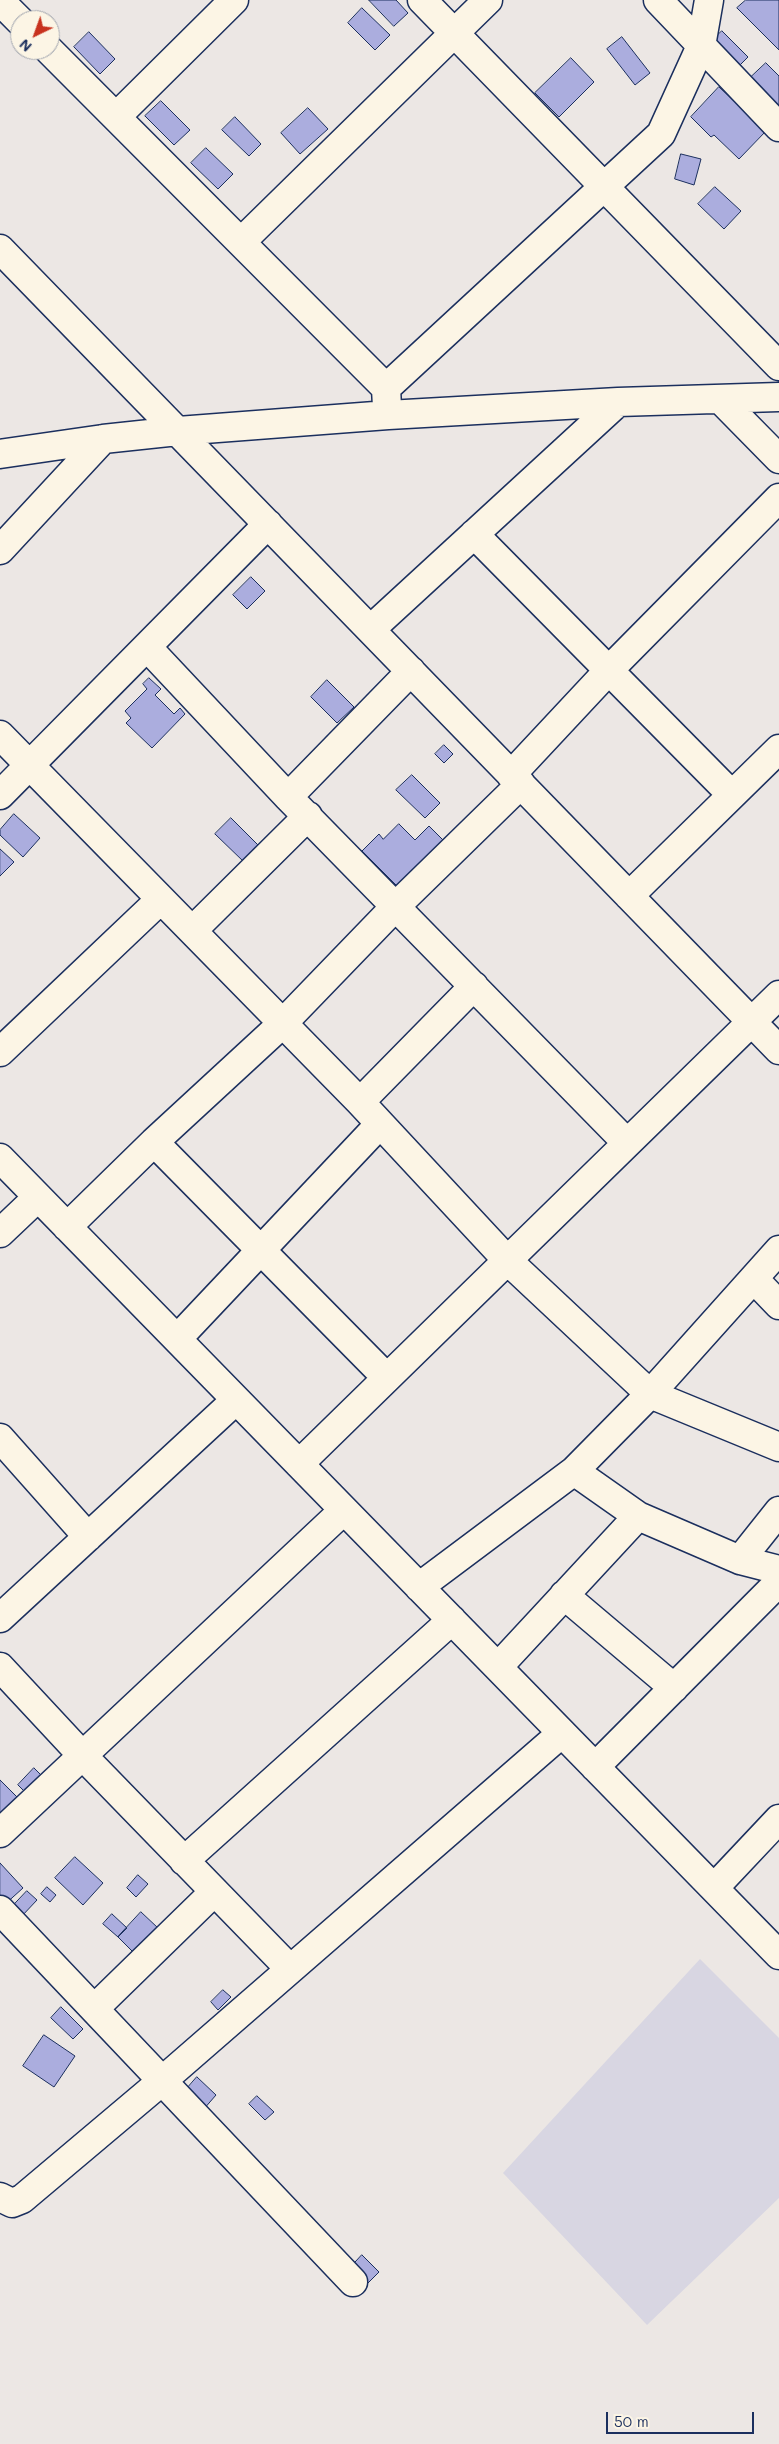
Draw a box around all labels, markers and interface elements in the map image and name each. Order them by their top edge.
north arrow [10,10,60,60]
text: N [15,35,36,56]
scale bar [609,2402,756,2434]
text: 50 m [614,2411,649,2431]

